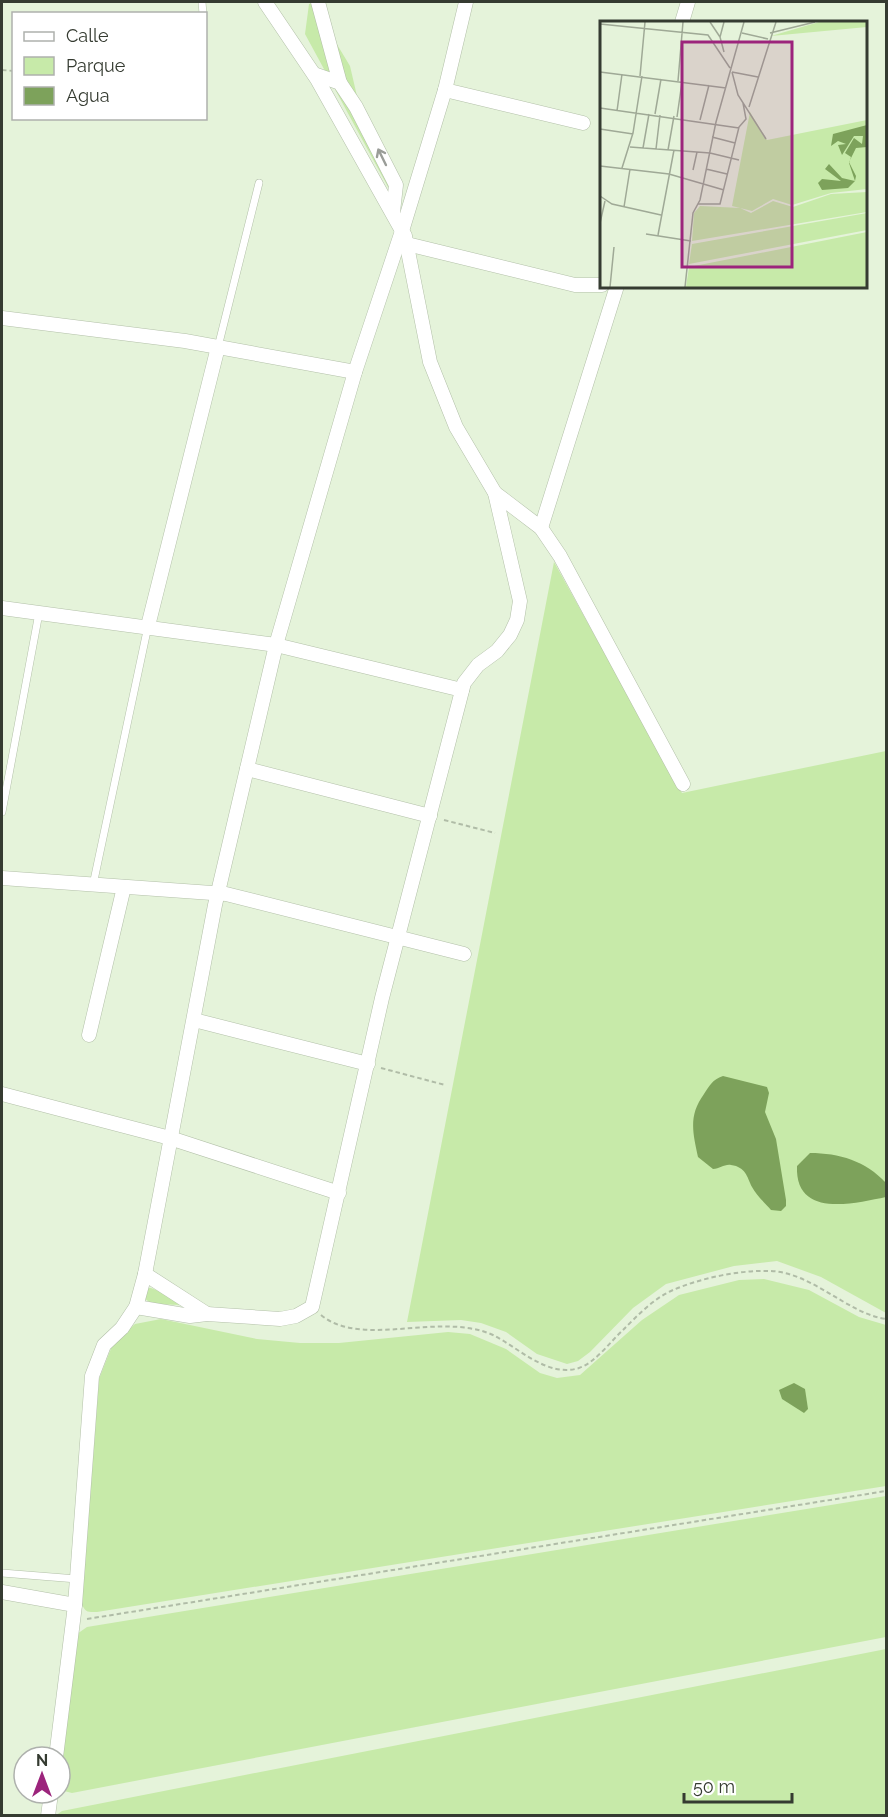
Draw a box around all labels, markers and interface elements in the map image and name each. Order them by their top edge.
legend [12,12,207,120]
inset map [600,21,867,288]
text: Calle [66,25,109,46]
text: Parque [66,55,126,76]
text: Agua [66,85,110,106]
one-way arrow [376,148,388,166]
north arrow [12,1745,72,1805]
text: N [36,1751,48,1770]
scale bar [684,1766,792,1804]
text: 50 m [693,1776,735,1797]

